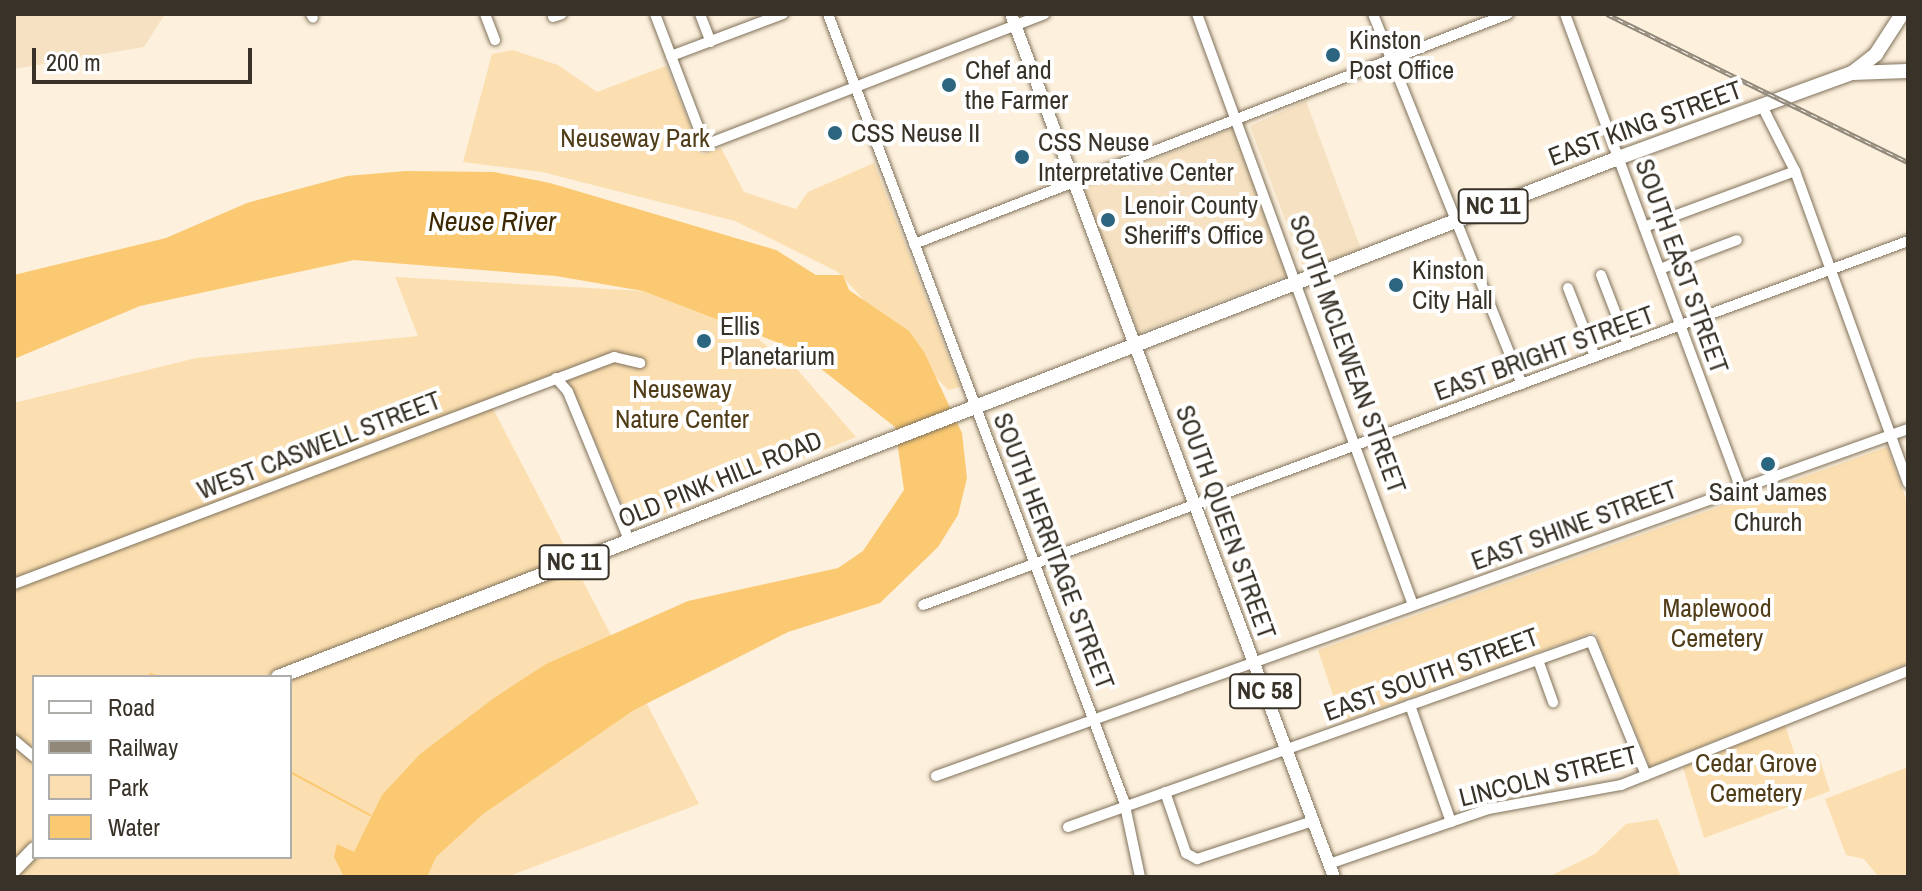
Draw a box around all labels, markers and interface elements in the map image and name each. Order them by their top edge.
place label: Kinston Post Office [1349,24,1454,86]
scale bar [36,32,256,82]
text: 200 m [46,46,101,78]
marker: Kinston Post Office [1324,46,1342,64]
place label: Chef and the Farmer [965,54,1068,116]
street label: EAST KING STREET [1544,73,1746,173]
marker: Chef and the Farmer [940,76,958,94]
place label: CSS Neuse II [851,117,980,149]
park label: Neuseway Park [560,122,710,154]
marker: CSS Neuse II [826,124,844,142]
place label: CSS Neuse Interpretative Center [1038,126,1234,188]
marker: CSS Neuse Interpretative Center [1013,148,1031,166]
street label: SOUTH EAST STREET [1629,154,1735,378]
road number: NC 11 [1457,186,1529,226]
place label: Lenoir County Sheriff's Office [1124,189,1264,250]
water label: Neuse River [428,204,556,238]
marker: Lenoir County Sheriff's Office [1099,211,1117,229]
street label: SOUTH MCLEWEAN STREET [1283,211,1413,497]
place label: Kinston City Hall [1412,254,1493,316]
marker: Kinston City Hall [1387,276,1405,294]
street label: EAST BRIGHT STREET [1430,299,1658,407]
place label: Ellis Planetarium [720,310,835,372]
marker: Ellis Planetarium [695,332,713,350]
park label: Neuseway Nature Center [615,373,749,434]
street label: WEST CASWELL STREET [192,384,446,506]
street label: SOUTH QUEEN STREET [1169,401,1283,643]
street label: SOUTH HERRITAGE STREET [987,408,1121,694]
street label: OLD PINK HILL ROAD [613,424,827,534]
marker: Saint James Church [1759,455,1777,473]
street label: EAST SHINE STREET [1467,473,1681,577]
place label: Saint James Church [1709,476,1827,538]
road number: NC 11 [538,542,610,582]
park label: Maplewood Cemetery [1662,592,1772,654]
street label: EAST SOUTH STREET [1319,621,1543,727]
road number: NC 58 [1229,671,1301,711]
legend [32,675,292,859]
text: Road [108,691,155,723]
text: Railway [108,731,178,763]
street label: LINCOLN STREET [1456,739,1640,813]
park label: Cedar Grove Cemetery [1695,747,1817,808]
text: Park [108,771,148,803]
text: Water [108,811,160,843]

